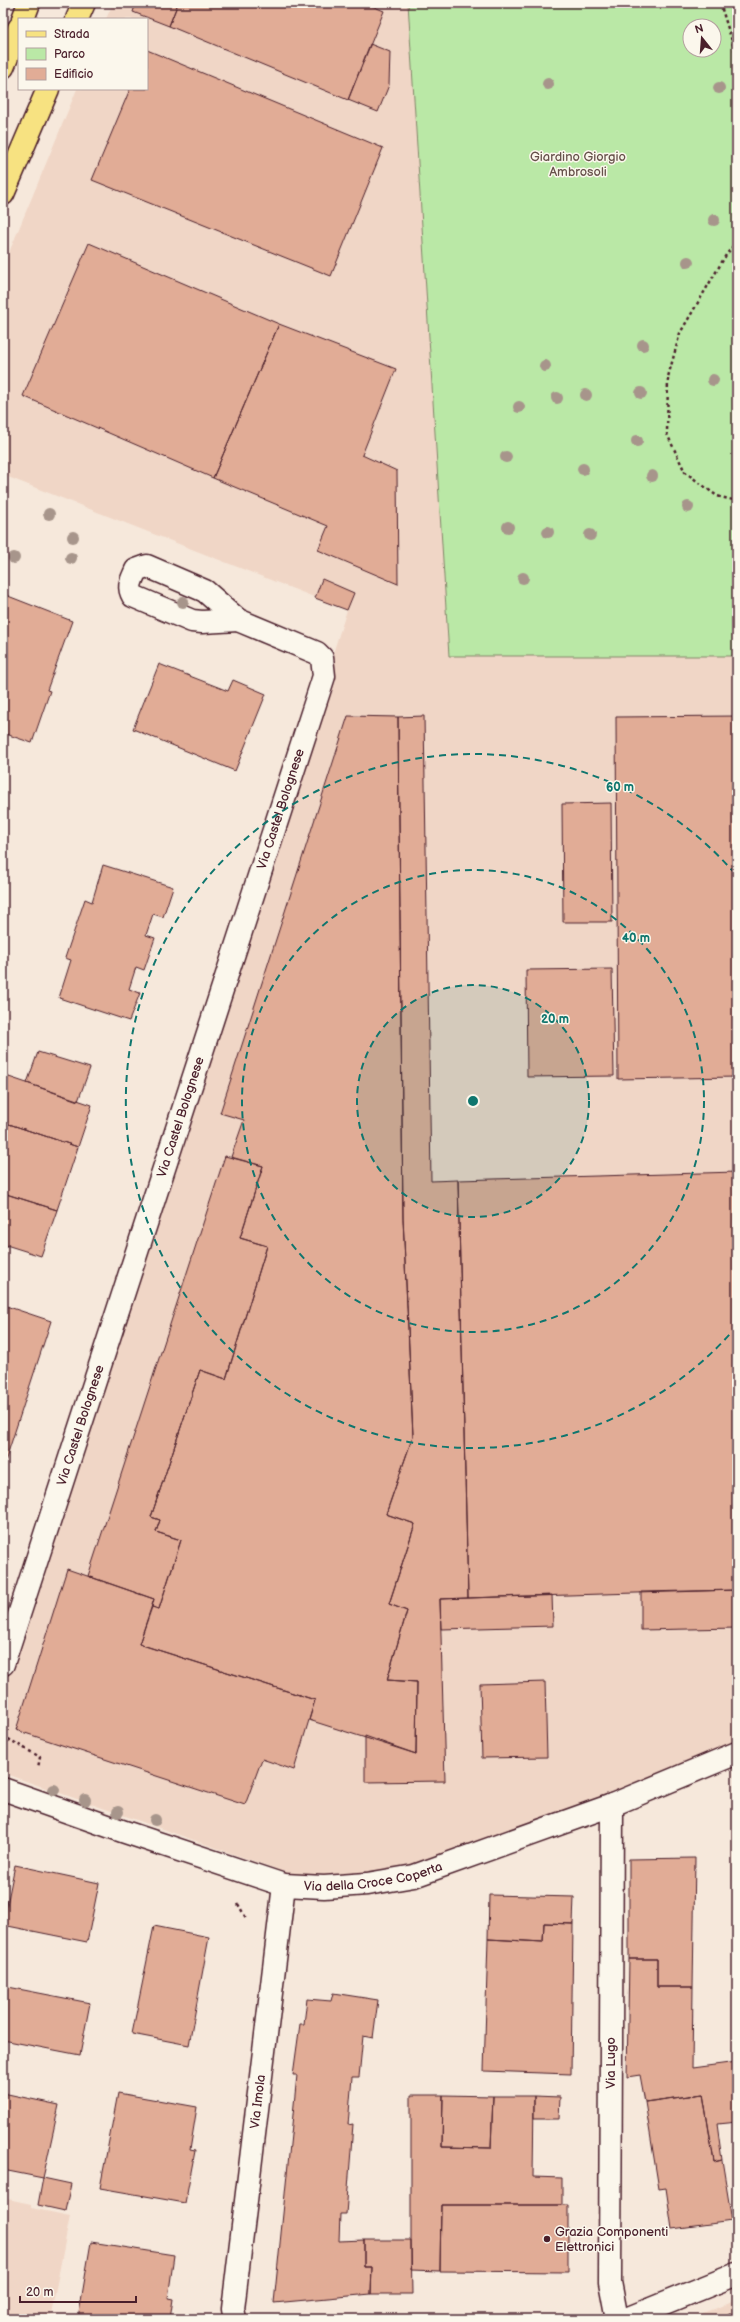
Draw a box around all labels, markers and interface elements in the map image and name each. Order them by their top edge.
legend [18,18,148,90]
north arrow [682,18,722,58]
text: N [693,21,705,36]
text: Strada [54,27,90,42]
text: Parco [54,47,85,62]
text: Edificio [54,67,94,82]
park label: Giardino Giorgio Ambrosoli [530,149,626,180]
street label: Via Castel Bolognese [254,746,308,871]
text: 60 m [606,780,634,795]
text: 40 m [622,931,650,946]
text: 20 m [541,1012,569,1027]
street label: Via Castel Bolognese [154,1054,208,1180]
centre of rings [466,1094,480,1108]
street label: Via Castel Bolognese [53,1363,108,1488]
street label: Via della Croce Coperta [303,1858,445,1895]
street label: Via Lugo [603,2037,619,2089]
street label: Via Imola [247,2074,269,2130]
place label: Grazia Componenti Elettronici [555,2224,668,2255]
marker: Grazia Componenti Elettronici [542,2234,552,2244]
scale bar [20,2278,136,2304]
text: 20 m [26,2285,53,2300]

